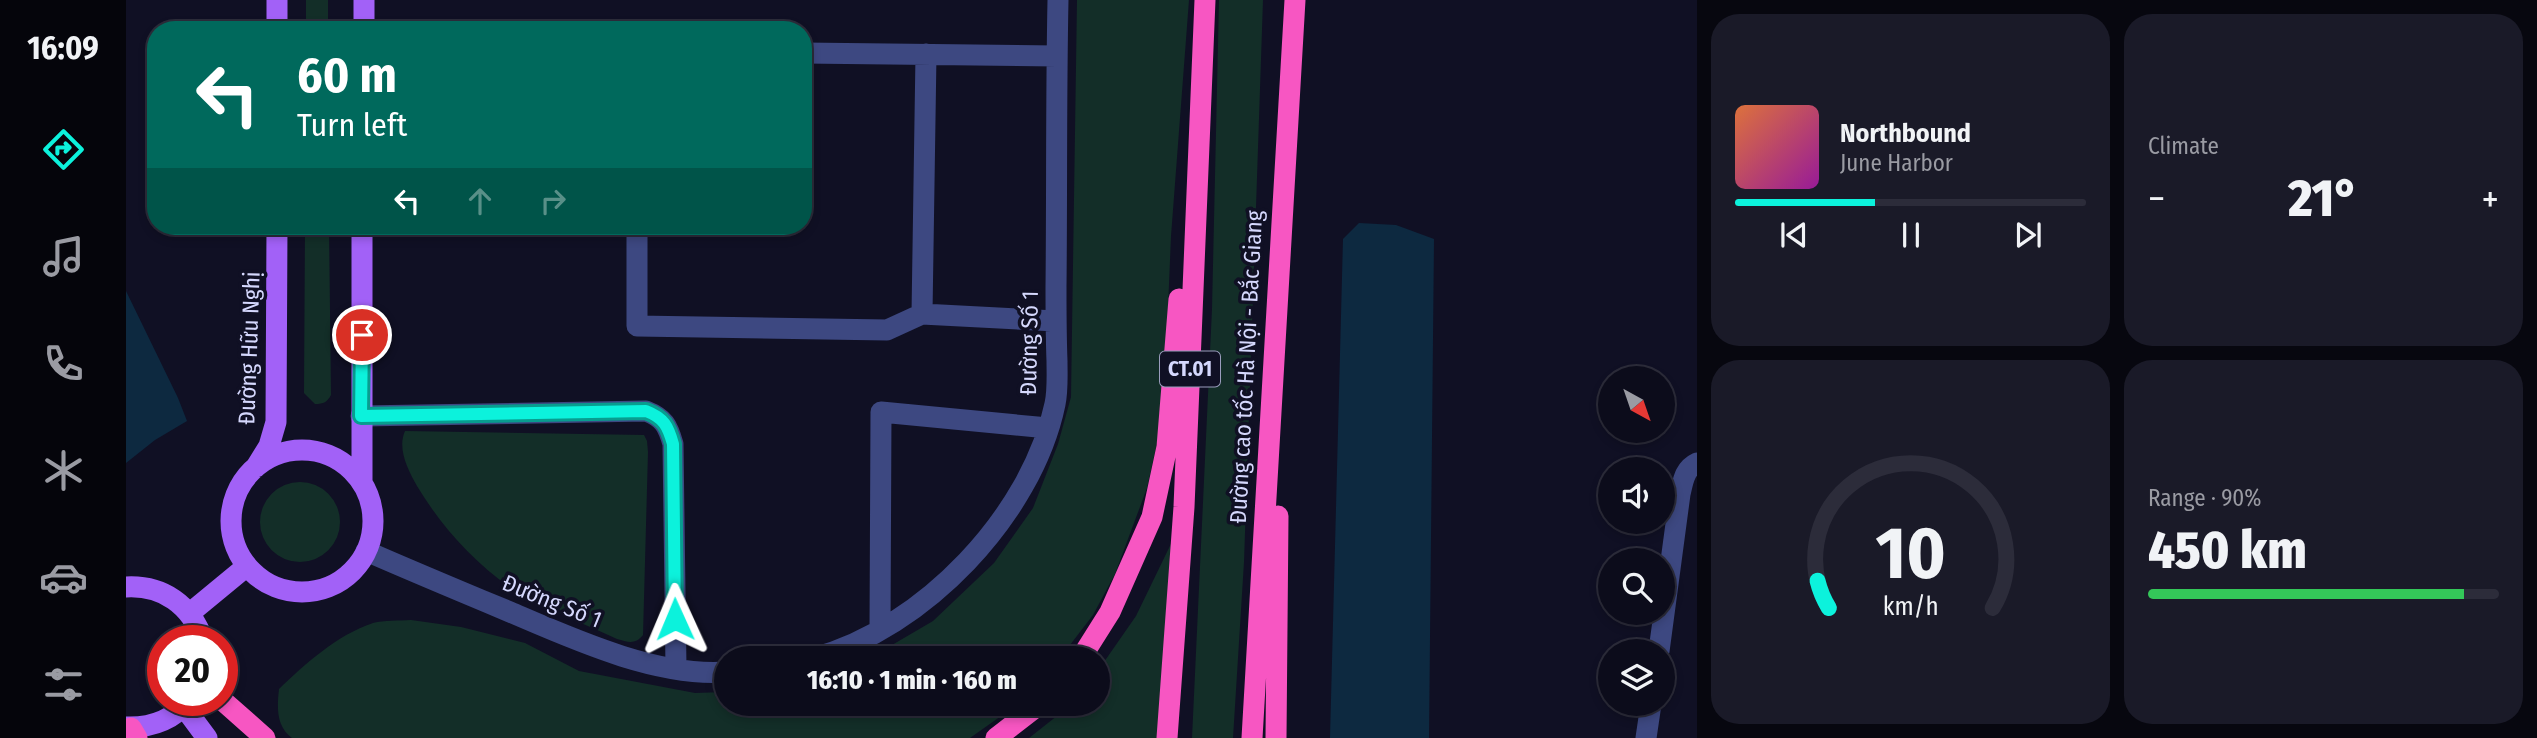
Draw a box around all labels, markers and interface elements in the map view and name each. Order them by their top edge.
text: 16:09 [27,29,99,67]
text: 60 m [297,46,397,105]
icon: left [182,49,273,140]
text: Turn left [297,106,407,144]
text: Northbound [1840,118,1971,149]
icon: directions [39,125,88,174]
text: Climate [2148,132,2219,160]
text: June Harbor [1840,149,1953,177]
text: 21° [2288,167,2359,230]
text: − [2148,176,2165,222]
text: + [2482,176,2499,222]
icon: left [388,182,426,220]
icon: ahead [461,182,499,220]
icon: right [534,182,572,220]
street label: Đường cao tốc Hà Nội - Bắc Giang [1223,209,1268,524]
icon: previous [1775,216,1813,254]
icon: pause [1892,216,1930,254]
icon: next [2009,216,2047,254]
icon: music [39,232,88,281]
street label: Đường Hữu Nghị [232,271,266,425]
street label: Đường Số 1 [1014,290,1044,396]
pin [332,305,392,365]
icon: arrive [343,316,381,354]
icon: phone [39,339,88,388]
road number: CT.01 [1160,352,1220,386]
north arrow [1598,366,1675,443]
map controls [1598,366,1675,716]
icon: climate [39,446,88,495]
button: sound [1598,457,1675,534]
text: Range · 90% [2148,484,2262,512]
text: 10 [1875,510,1946,597]
text: 450 km [2148,519,2307,582]
button: search [1598,548,1675,625]
icon: car [39,553,88,602]
street label: Đường Số 1 [498,568,606,634]
position arrow [638,582,712,656]
text: km/h [1883,592,1938,622]
speed limit sign: 20 [147,625,238,716]
button: layers [1598,639,1675,716]
icon: filters [39,660,88,709]
text: 16:10 · 1 min · 160 m [807,665,1017,696]

